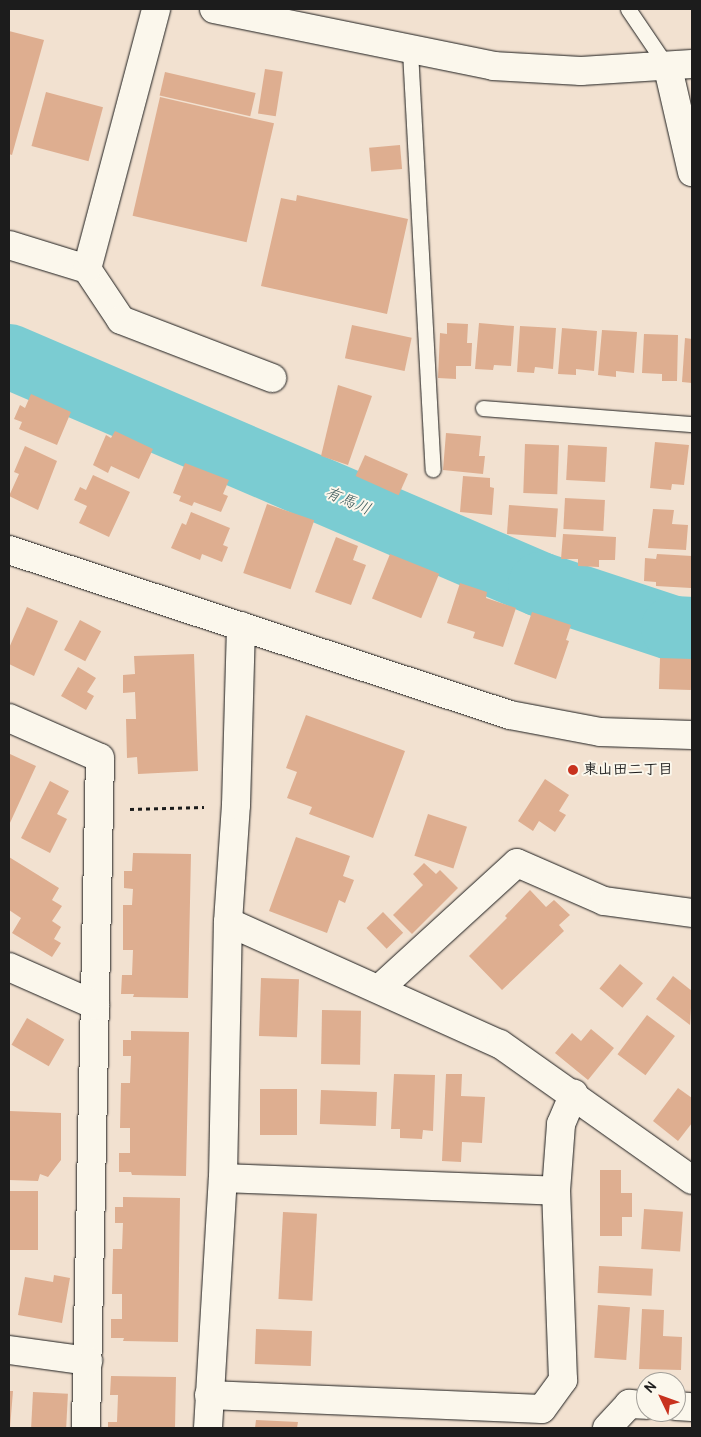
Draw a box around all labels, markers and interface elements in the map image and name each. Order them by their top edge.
water label: 有馬川 [322,483,374,519]
place label: 東山田二丁目 [583,761,673,779]
marker: 東山田二丁目 [567,764,579,776]
north arrow [636,1372,686,1422]
text: N [641,1378,660,1397]

